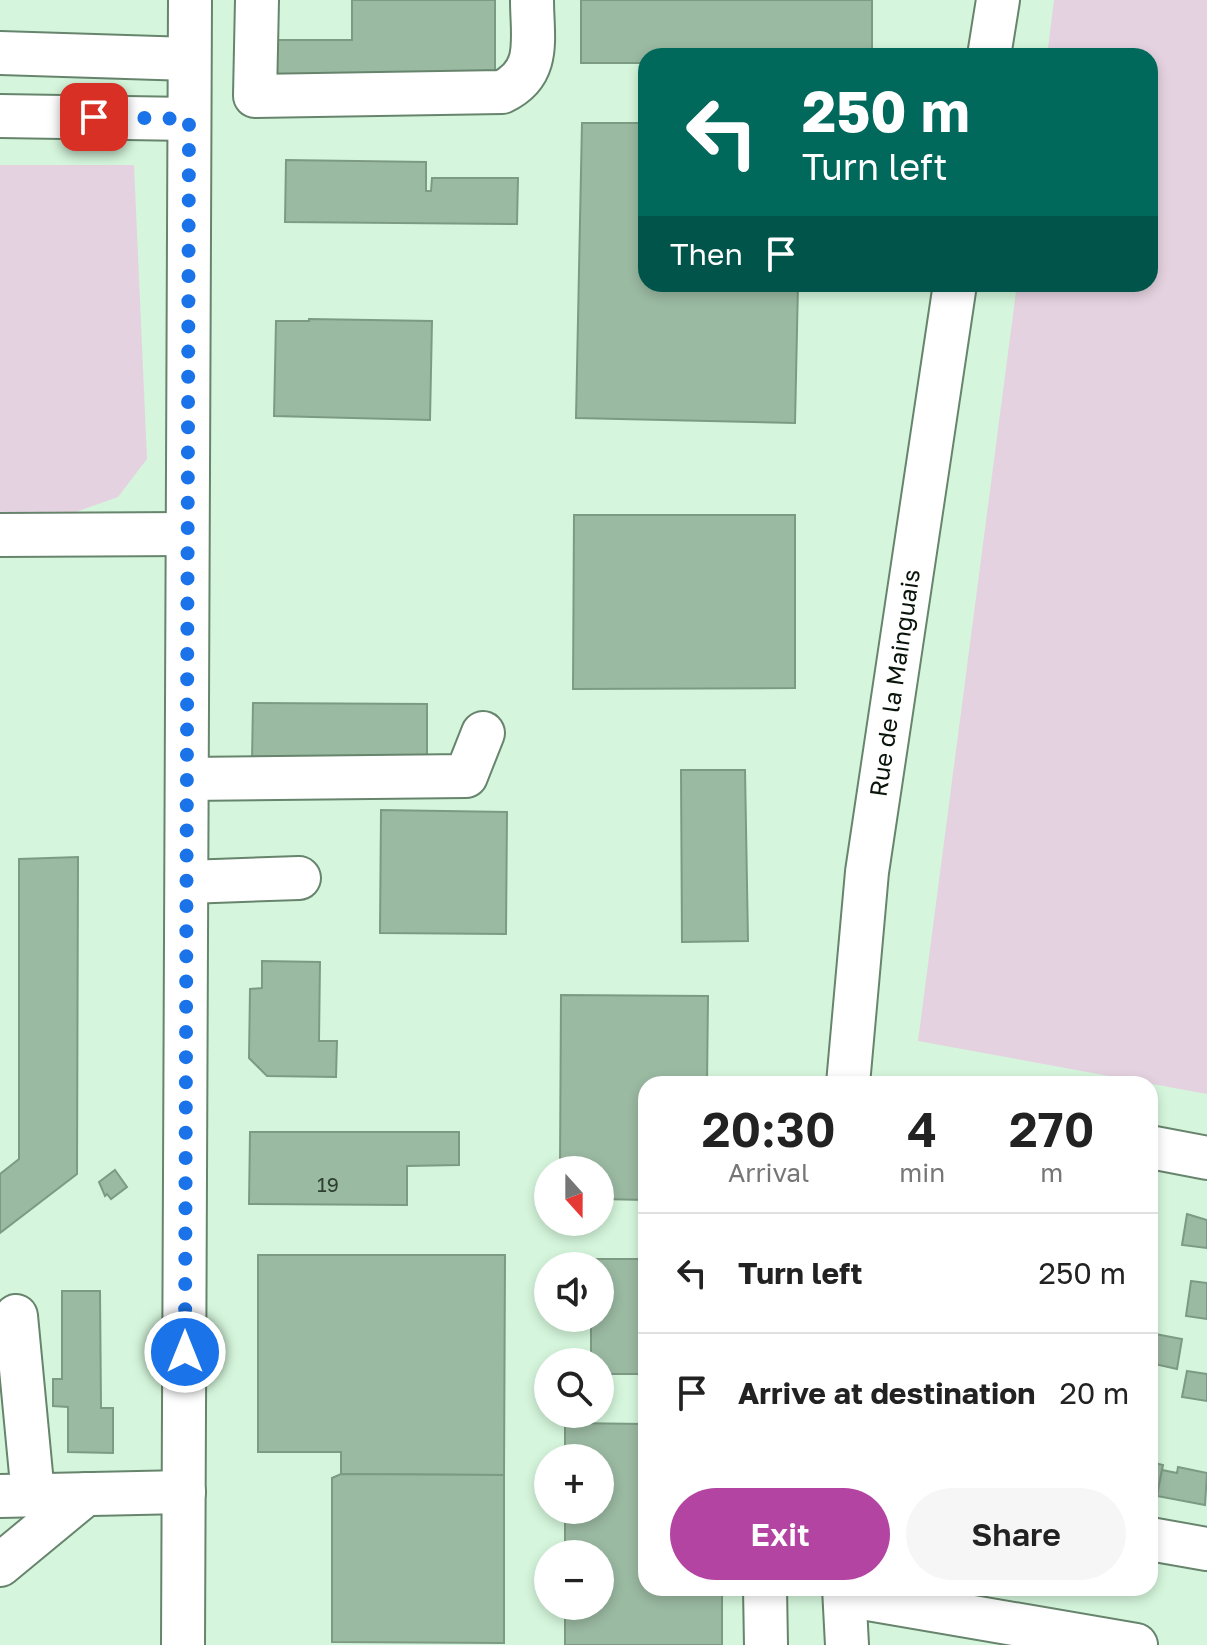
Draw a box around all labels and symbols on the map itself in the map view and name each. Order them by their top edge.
pin [60,83,128,151]
street label: Rue de la Mainguais [862,567,925,798]
north arrow [534,1156,614,1236]
house number: 19 [317,1172,339,1196]
position arrow [143,1310,227,1394]

